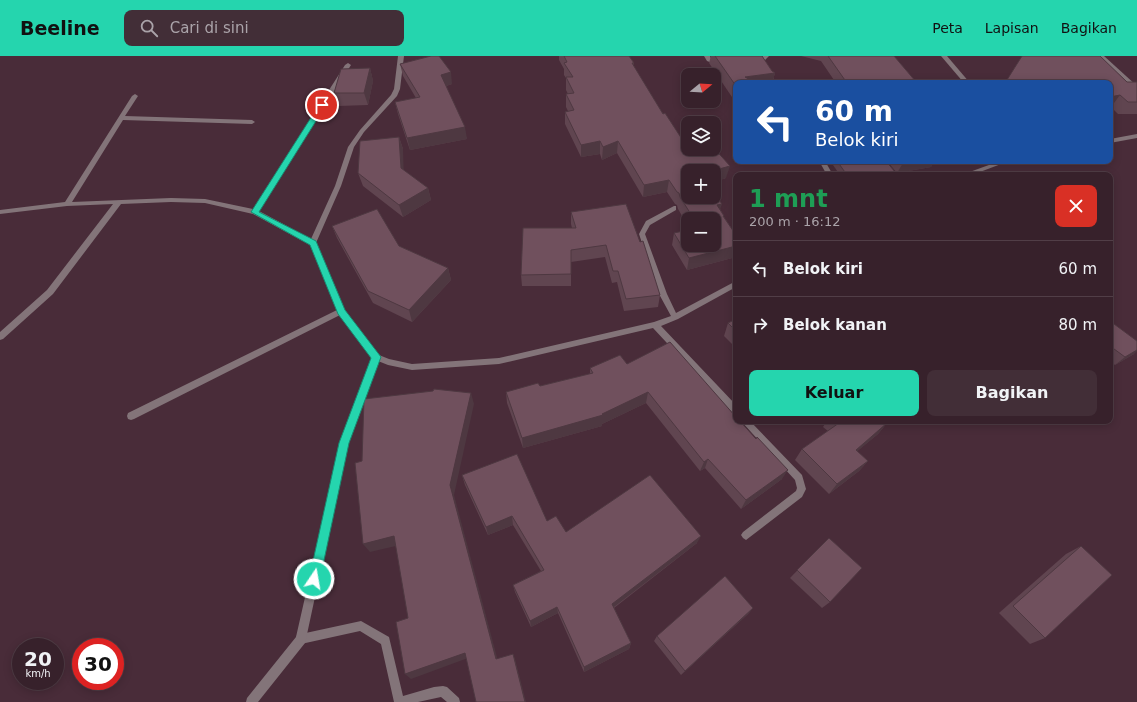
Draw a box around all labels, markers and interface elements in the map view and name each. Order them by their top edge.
search box [124,10,404,46]
text: Beeline [20,17,100,39]
icon: search [138,17,160,39]
text: Cari di sini [170,19,249,37]
text: Peta [932,20,963,36]
text: Lapisan [985,20,1039,36]
text: Bagikan [1061,20,1117,36]
north arrow [681,68,721,108]
map controls [681,68,721,252]
pin [305,88,339,122]
icon: arrive [311,94,333,116]
text: 60 m [815,95,893,128]
icon: left [749,96,801,148]
button: layers [681,116,721,156]
text: Belok kiri [815,129,898,150]
button: + [681,164,721,204]
text: 1 mnt [749,185,828,213]
button: close [1055,185,1097,227]
button: − [681,212,721,252]
text: 200 m · 16:12 [749,214,840,229]
icon: left [749,258,771,280]
text: Belok kiri [783,260,863,278]
text: 60 m [1059,260,1097,278]
icon: right [749,314,771,336]
text: Belok kanan [783,316,887,334]
text: 80 m [1059,316,1097,334]
button: Keluar [749,370,919,416]
button: Bagikan [927,370,1097,416]
position arrow [293,558,335,600]
speed limit sign: 30 [72,638,124,690]
text: 20 [24,647,52,671]
text: km/h [25,668,51,679]

